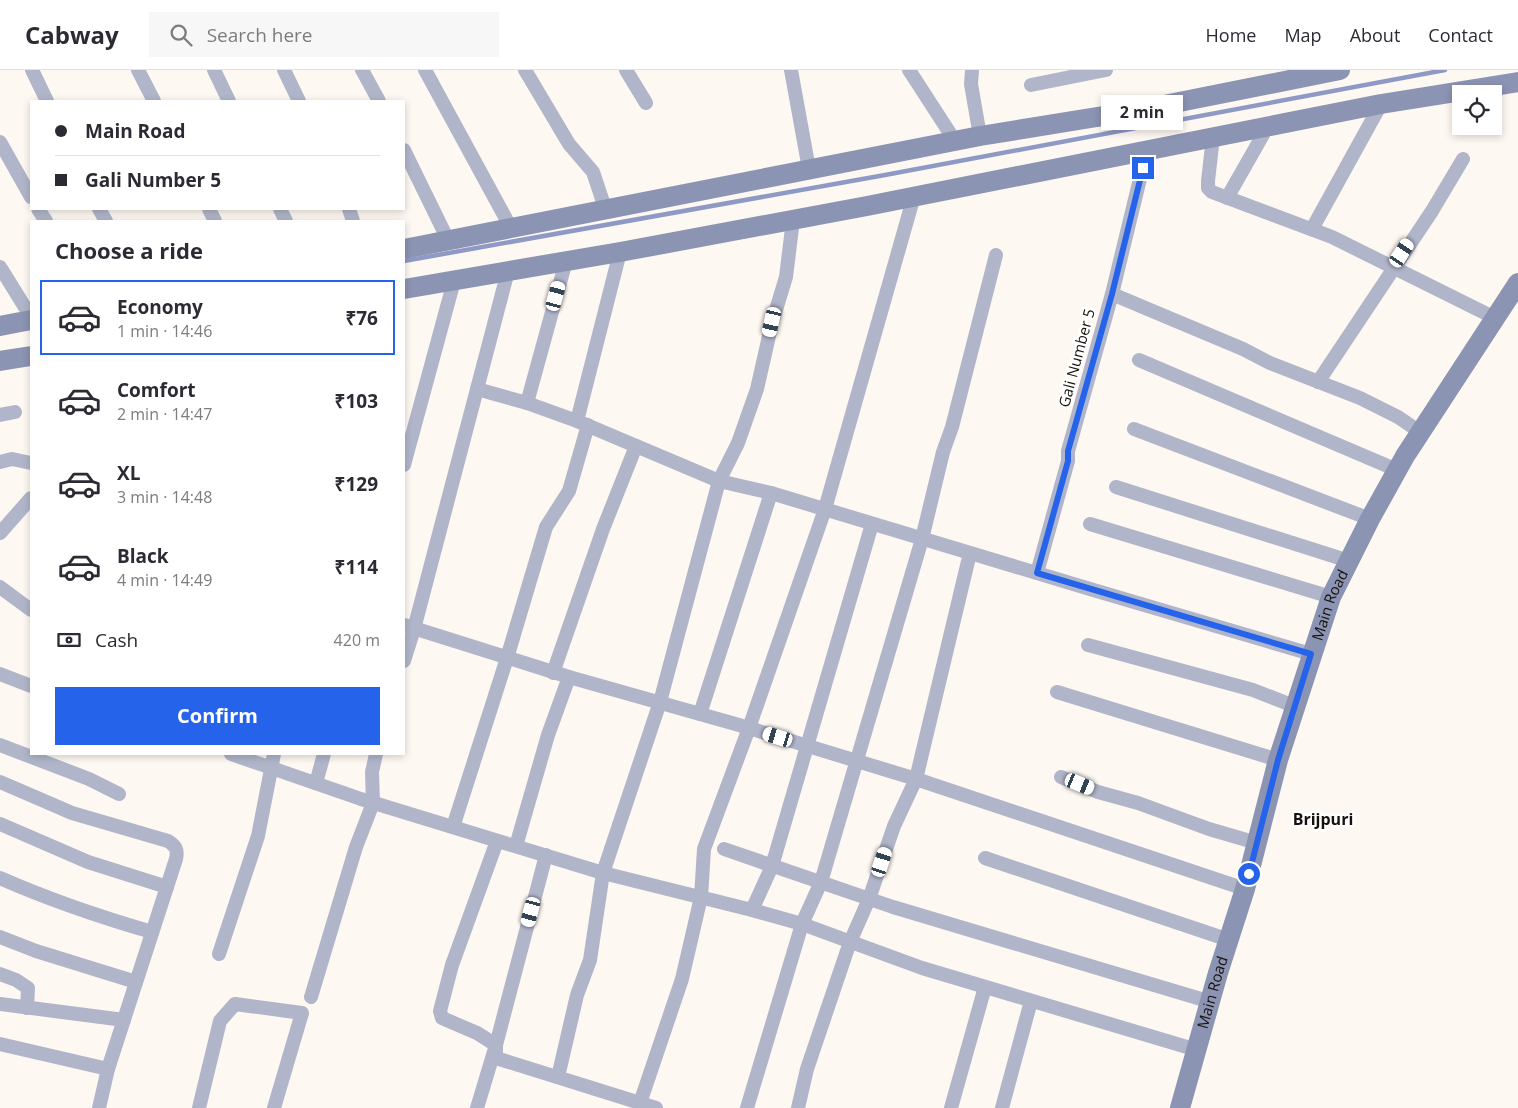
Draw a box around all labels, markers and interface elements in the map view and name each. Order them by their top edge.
search box [149,12,499,57]
text: Cabway [25,18,119,51]
icon: search [167,21,195,49]
text: Search here [207,22,313,48]
text: Home [1206,23,1256,47]
text: Map [1284,23,1322,47]
text: About [1350,23,1400,47]
text: Contact [1428,23,1493,47]
map controls [1452,85,1502,135]
button: locate [1452,85,1502,135]
callout: 2 min [1102,96,1184,131]
text: 2 min [1120,101,1164,123]
text: Main Road [85,118,185,144]
route end [1132,157,1154,179]
text: Gali Number 5 [85,167,221,193]
text: Choose a ride [55,235,203,265]
car [1387,236,1416,270]
car [544,280,567,312]
text: Economy [117,294,203,320]
icon: car [57,295,102,340]
text: ₹76 [345,305,378,331]
car [761,306,782,338]
street label: Gali Number 5 [1053,306,1099,409]
text: 1 min · 14:46 [117,320,212,342]
text: Comfort [117,377,196,403]
icon: car [57,378,102,423]
text: ₹103 [335,388,378,414]
text: 2 min · 14:47 [117,403,212,425]
text: XL [117,460,140,486]
icon: car [57,461,102,506]
text: ₹129 [335,471,378,497]
text: 3 min · 14:48 [117,486,212,508]
text: Black [117,543,169,569]
icon: car [57,544,102,589]
text: ₹114 [335,554,378,580]
street label: Main Road [1307,566,1352,643]
text: 4 min · 14:49 [117,569,212,591]
icon: cash [55,626,83,654]
text: Cash [95,627,138,653]
text: 420 m [334,629,380,651]
button: Confirm [55,687,380,745]
car [761,725,794,749]
car [1063,771,1096,797]
district label: Brijpuri [1293,808,1353,830]
car [870,845,893,879]
route start [1238,863,1260,885]
car [519,896,542,928]
street label: Main Road [1192,953,1232,1031]

